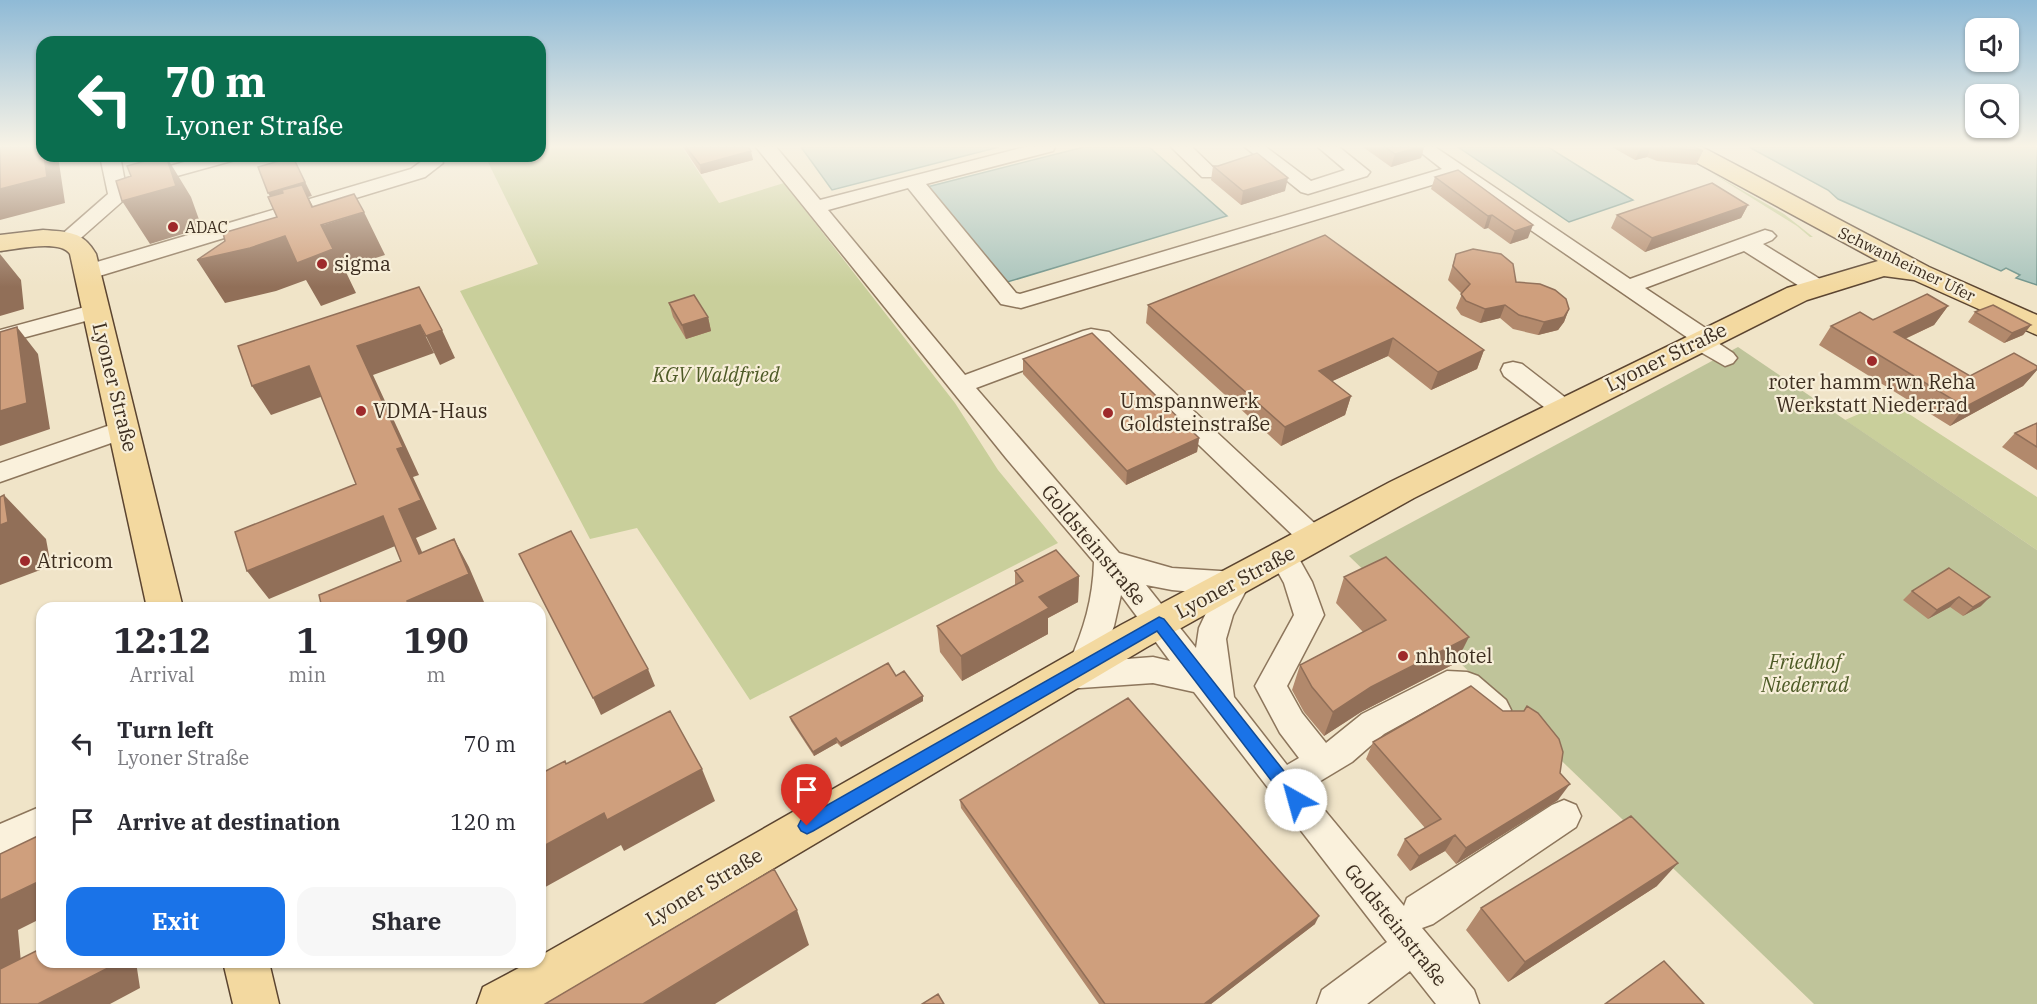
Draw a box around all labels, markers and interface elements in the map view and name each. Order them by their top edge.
map controls [1965,18,2019,138]
button: sound [1965,18,2019,72]
text: 70 m [165,54,266,109]
icon: left [66,60,144,138]
button: search [1965,84,2019,138]
text: Lyoner Straße [165,107,343,142]
place label: ADAC [185,217,228,237]
marker: ADAC [166,220,180,234]
street label: Schwanheimer Ufer [1835,222,1979,306]
place label: sigma [334,250,391,277]
marker: sigma [315,257,329,271]
street label: Lyoner Straße [1600,315,1731,398]
street label: Lyoner Straße [86,319,145,454]
marker: roter hamm rwn Reha Werkstatt Niederrad [1865,354,1879,368]
park label: KGV Waldfried [652,361,781,388]
place label: roter hamm rwn Reha Werkstatt Niederrad [1768,368,1976,418]
place label: Umspannwerk Goldsteinstraße [1120,387,1270,437]
place label: VDMA-Haus [373,397,488,424]
marker: VDMA-Haus [354,404,368,418]
marker: Umspannwerk Goldsteinstraße [1101,406,1115,420]
street label: Goldsteinstraße [1036,478,1153,611]
street label: Lyoner Straße [1170,539,1299,625]
place label: Atricom [37,547,113,574]
marker: Atricom [18,554,32,568]
text: 12:12 [113,616,211,663]
text: 1 [296,616,318,663]
text: 190 [404,616,469,663]
place label: nh hotel [1415,642,1492,669]
park label: Friedhof Niederrad [1760,648,1850,698]
marker: nh hotel [1396,649,1410,663]
text: Arrival [130,661,195,688]
text: min [288,661,326,688]
text: m [427,661,446,688]
text: Turn left [117,715,213,744]
icon: left [66,727,99,760]
text: 70 m [464,729,516,758]
text: Lyoner Straße [117,744,249,771]
pin [781,764,832,826]
position arrow [1264,768,1328,832]
icon: arrive [790,773,823,806]
icon: arrive [66,805,99,838]
text: Arrive at destination [117,807,340,836]
text: 120 m [450,807,516,836]
street label: Lyoner Straße [640,841,767,932]
street label: Goldsteinstraße [1339,858,1454,992]
button: Exit [66,887,285,956]
button: Share [297,887,516,956]

